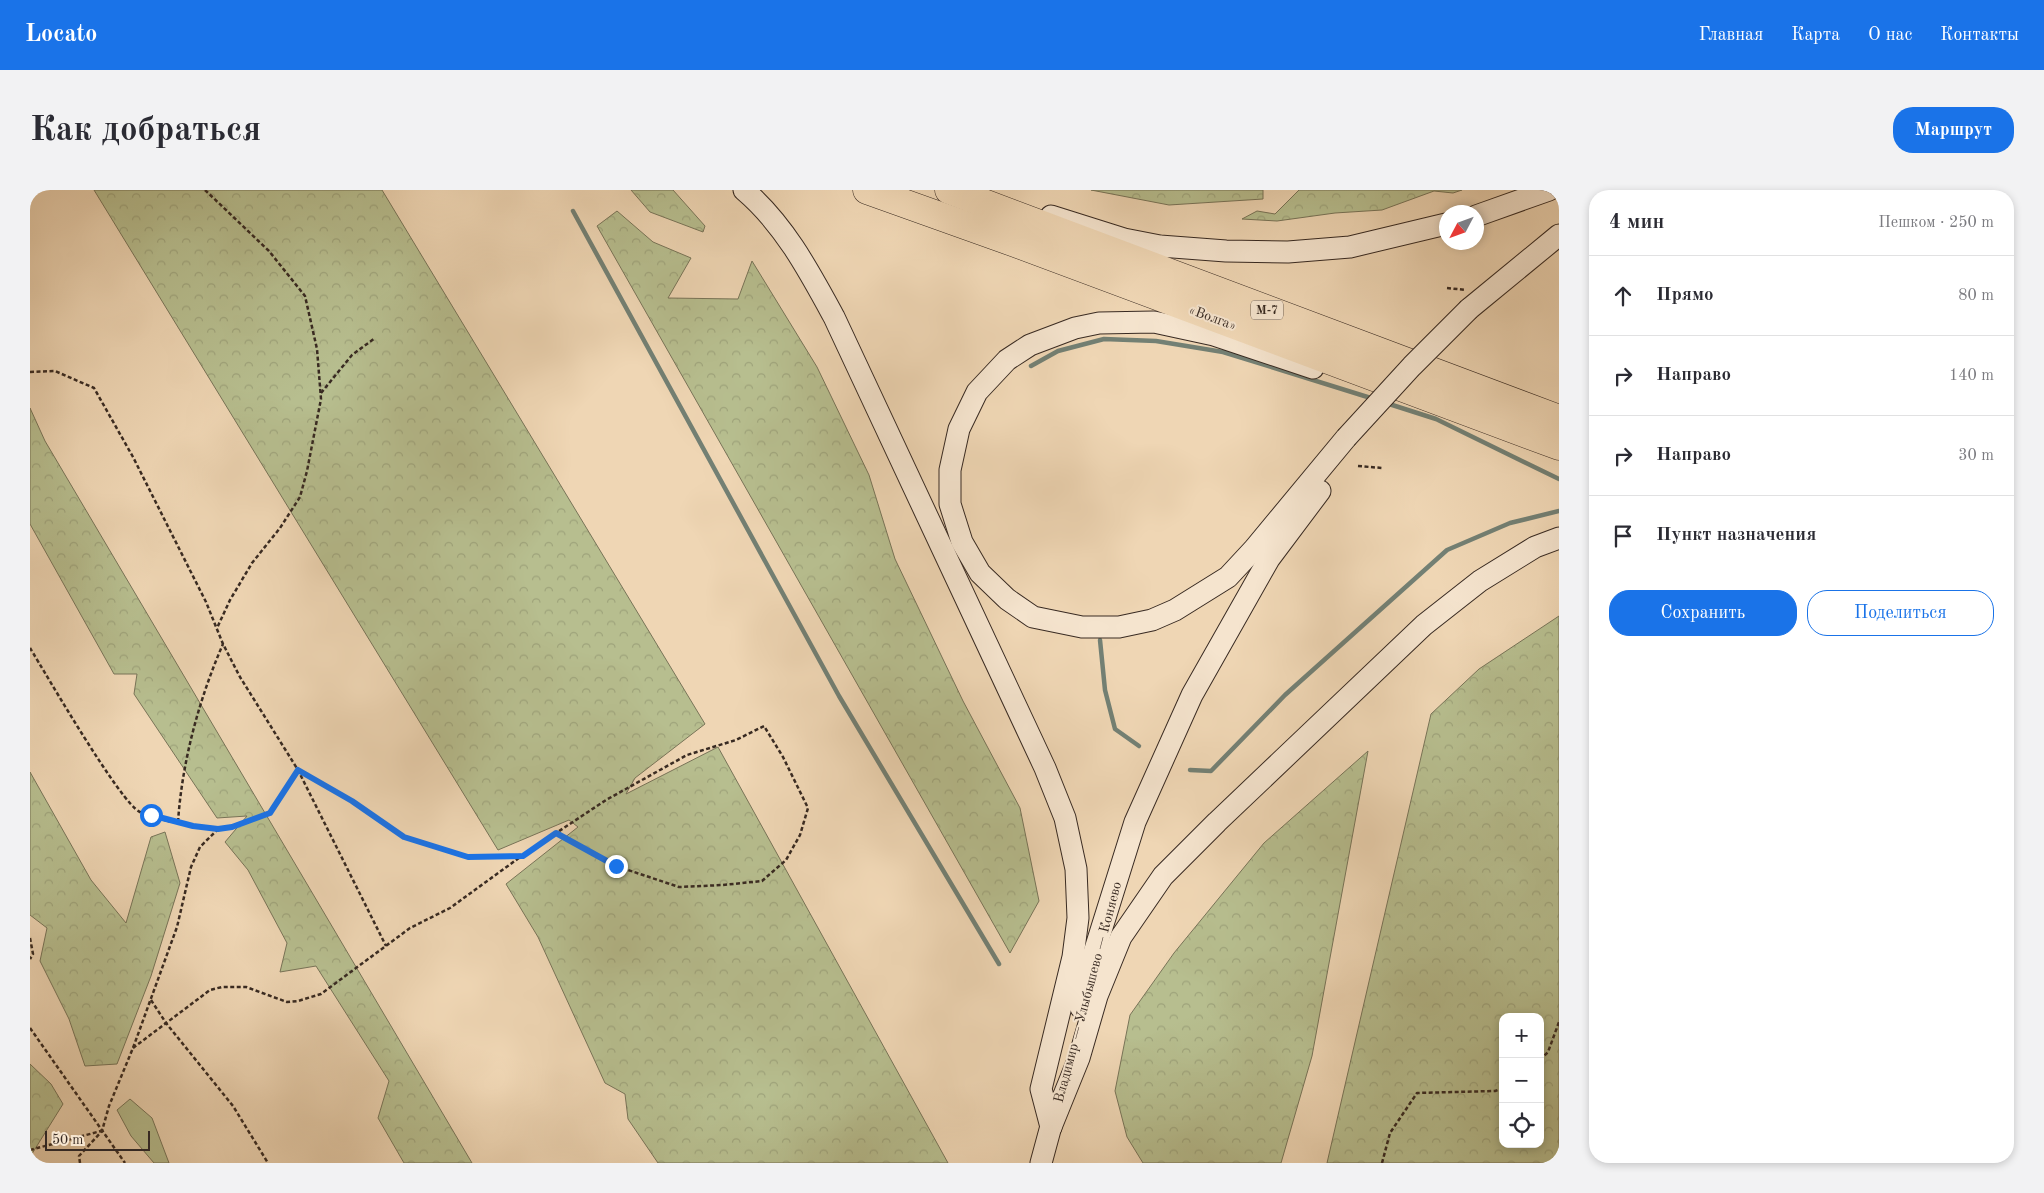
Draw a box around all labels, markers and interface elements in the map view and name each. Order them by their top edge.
text: Locato [25,23,97,47]
text: Главная [1699,26,1763,44]
text: Карта [1791,26,1840,44]
text: О нас [1868,26,1912,44]
text: Контакты [1940,26,2019,44]
button: Маршрут [1893,107,2014,153]
text: Как добраться [30,113,261,148]
north arrow [1439,205,1484,250]
text: 4 мин [1609,212,1664,233]
text: Пешком · 250 m [1878,215,1994,231]
icon: ahead [1609,282,1637,310]
text: Прямо [1656,286,1714,305]
text: 80 m [1958,288,1994,304]
road number: М-7 [1251,300,1283,320]
street label: «Волга» [1187,303,1238,333]
icon: right [1609,362,1637,390]
text: Направо [1656,366,1731,385]
text: 140 m [1949,368,1994,384]
icon: right [1609,442,1637,470]
text: Направо [1656,446,1731,465]
text: 30 m [1958,448,1994,464]
icon: arrive [1609,522,1637,550]
text: Пункт назначения [1656,526,1816,545]
button: Сохранить [1609,590,1797,636]
button: Поделиться [1807,590,1994,636]
route start [140,804,163,827]
route end [605,855,628,878]
street label: Владимир — Улыбышево — Коняево [1052,880,1124,1104]
map controls [1499,1013,1544,1148]
button: + [1499,1013,1544,1058]
button: − [1499,1058,1544,1103]
button: locate [1499,1103,1544,1148]
scale bar [45,1128,150,1151]
text: 50 m [52,1133,83,1147]

